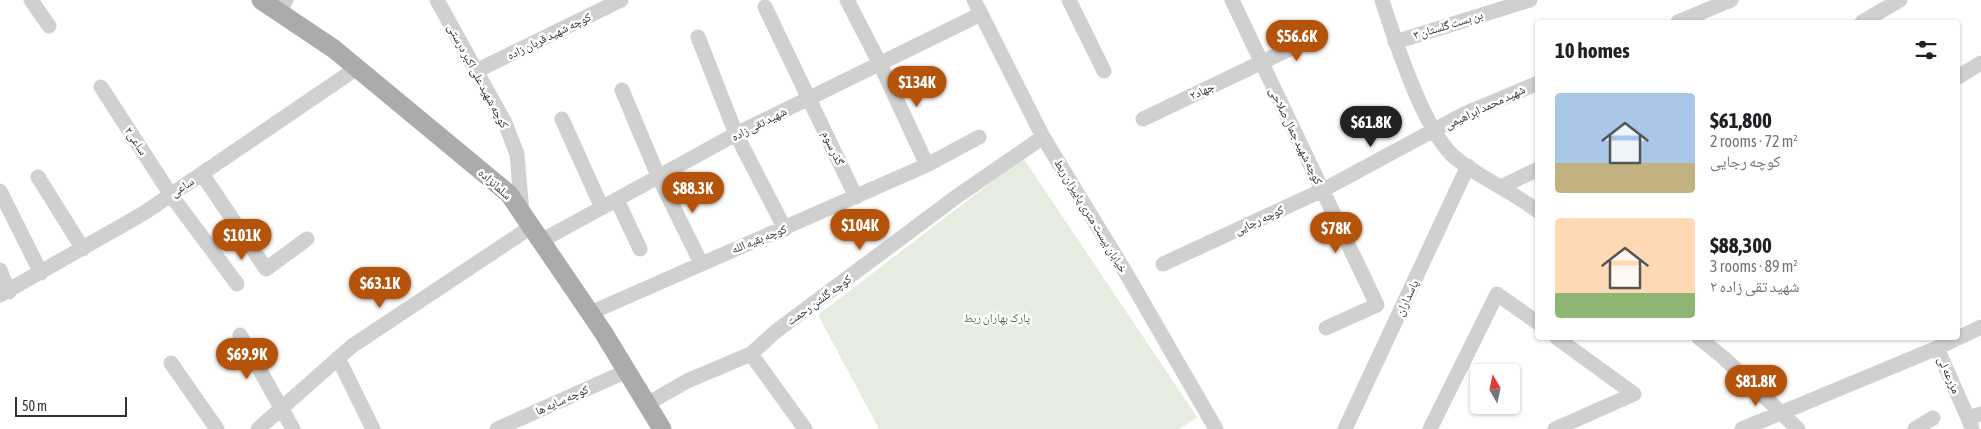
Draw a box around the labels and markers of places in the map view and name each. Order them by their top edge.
pin: $56.6K [1256,20,1338,62]
pin: $134K [882,66,952,108]
pin: $61.8K [1330,106,1412,148]
pin: $88.3K [652,172,734,214]
pin: $104K [825,208,895,251]
pin: $78K [1306,212,1366,254]
pin: $101K [207,218,277,261]
pin: $63.1K [339,266,421,309]
pin: $69.9K [206,338,288,380]
pin: $81.8K [1715,364,1797,407]

